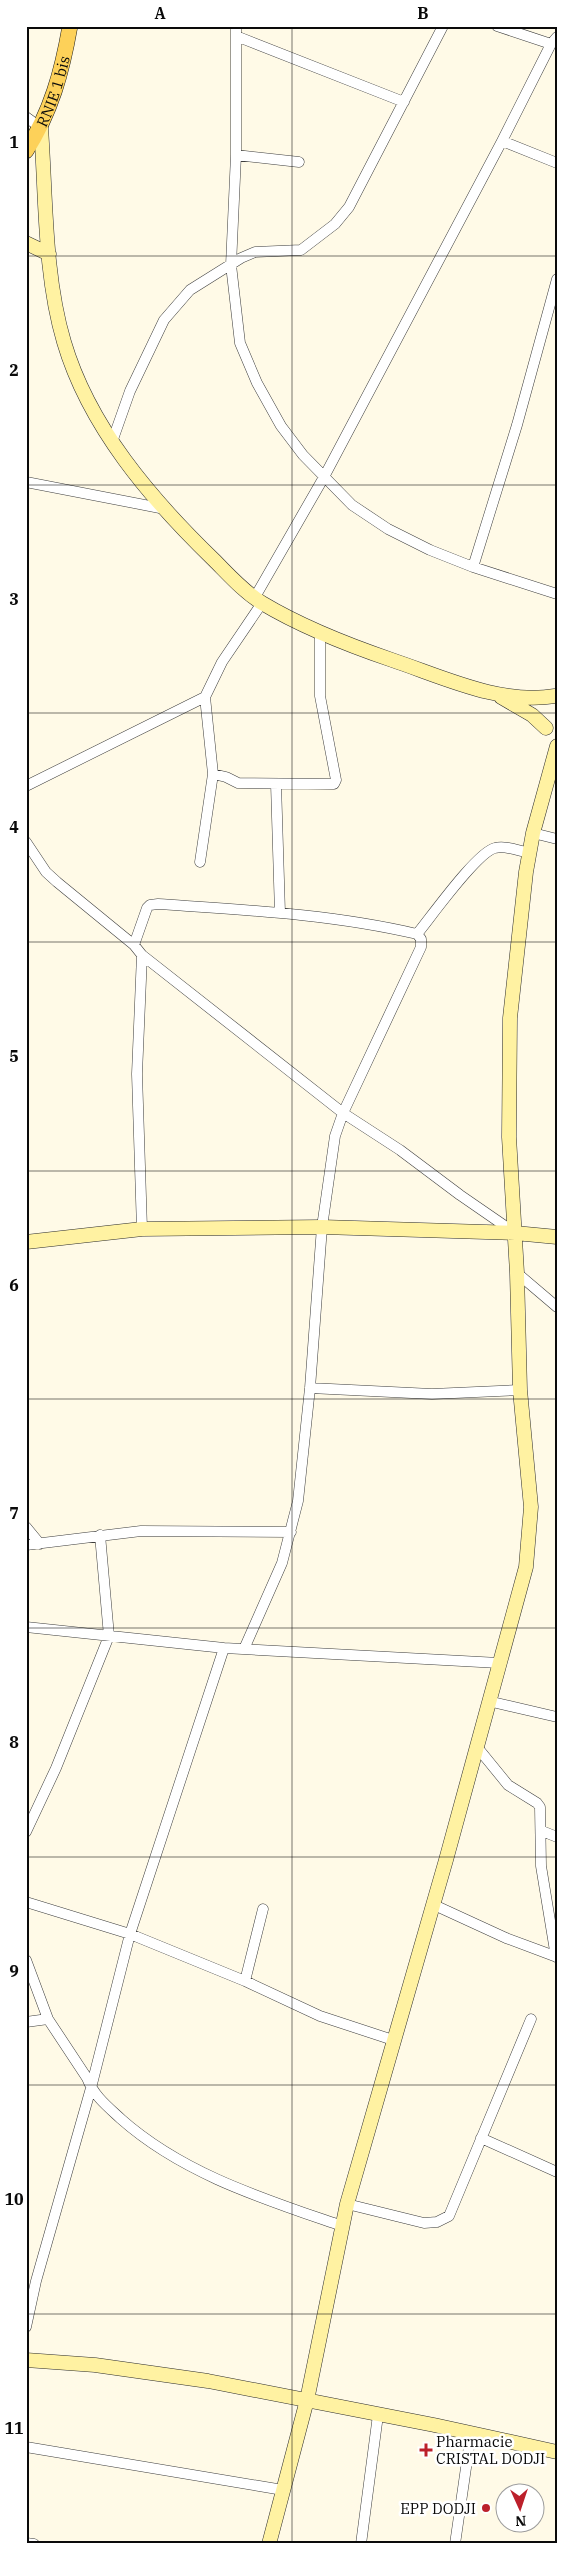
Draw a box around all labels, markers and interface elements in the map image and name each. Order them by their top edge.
text: A [154,3,166,23]
text: B [417,3,429,23]
street label: RNIE 1 bis [32,54,73,130]
text: 1 [9,132,19,152]
text: 2 [9,360,19,380]
text: 3 [9,589,19,609]
text: 4 [9,817,19,837]
text: 5 [9,1046,19,1066]
text: 6 [9,1275,19,1295]
text: 7 [9,1503,19,1523]
text: 8 [9,1732,19,1752]
text: 9 [9,1961,19,1981]
text: 10 [4,2189,24,2209]
text: 11 [4,2418,24,2438]
place label: Pharmacie CRISTAL DODJI [436,2432,545,2468]
marker: Pharmacie CRISTAL DODJI [420,2444,432,2456]
north arrow [496,2482,546,2532]
place label: EPP DODJI [400,2499,476,2518]
marker: EPP DODJI [480,2502,492,2514]
text: N [515,2512,527,2530]

